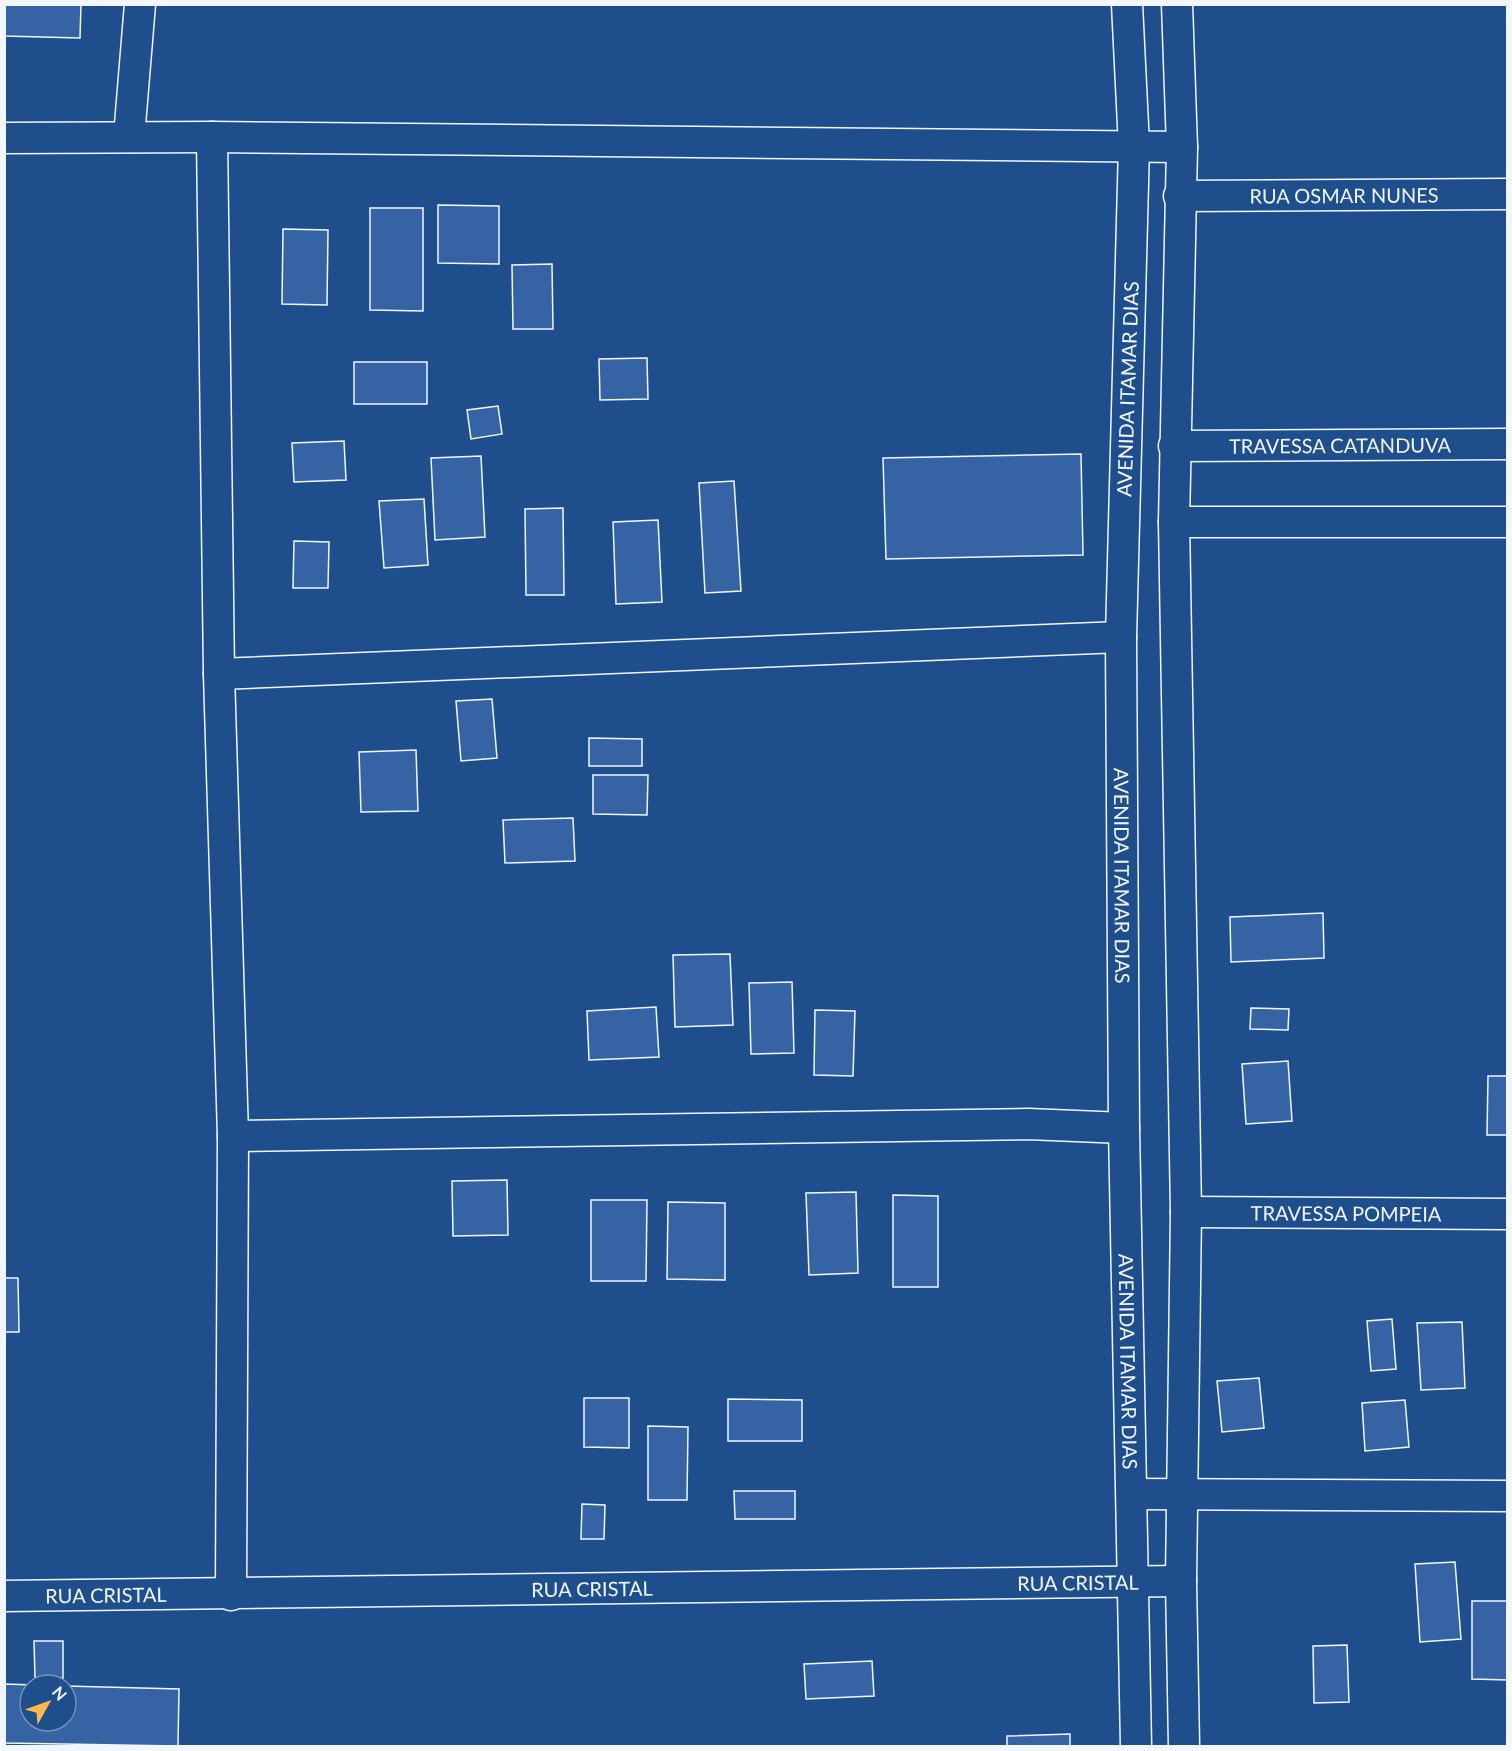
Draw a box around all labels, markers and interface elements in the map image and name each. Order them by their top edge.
street label: RUA OSMAR NUNES [1249,182,1439,208]
street label: AVENIDA ITAMAR DIAS [1111,281,1143,497]
street label: TRAVESSA CATANDUVA [1229,432,1452,458]
street label: AVENIDA ITAMAR DIAS [1110,768,1135,984]
street label: TRAVESSA POMPEIA [1251,1200,1442,1226]
street label: AVENIDA ITAMAR DIAS [1114,1253,1143,1470]
street label: RUA CRISTAL [1017,1570,1139,1595]
street label: RUA CRISTAL [531,1576,653,1601]
street label: RUA CRISTAL [45,1582,167,1607]
north arrow [18,1673,78,1733]
text: N [49,1682,71,1704]

